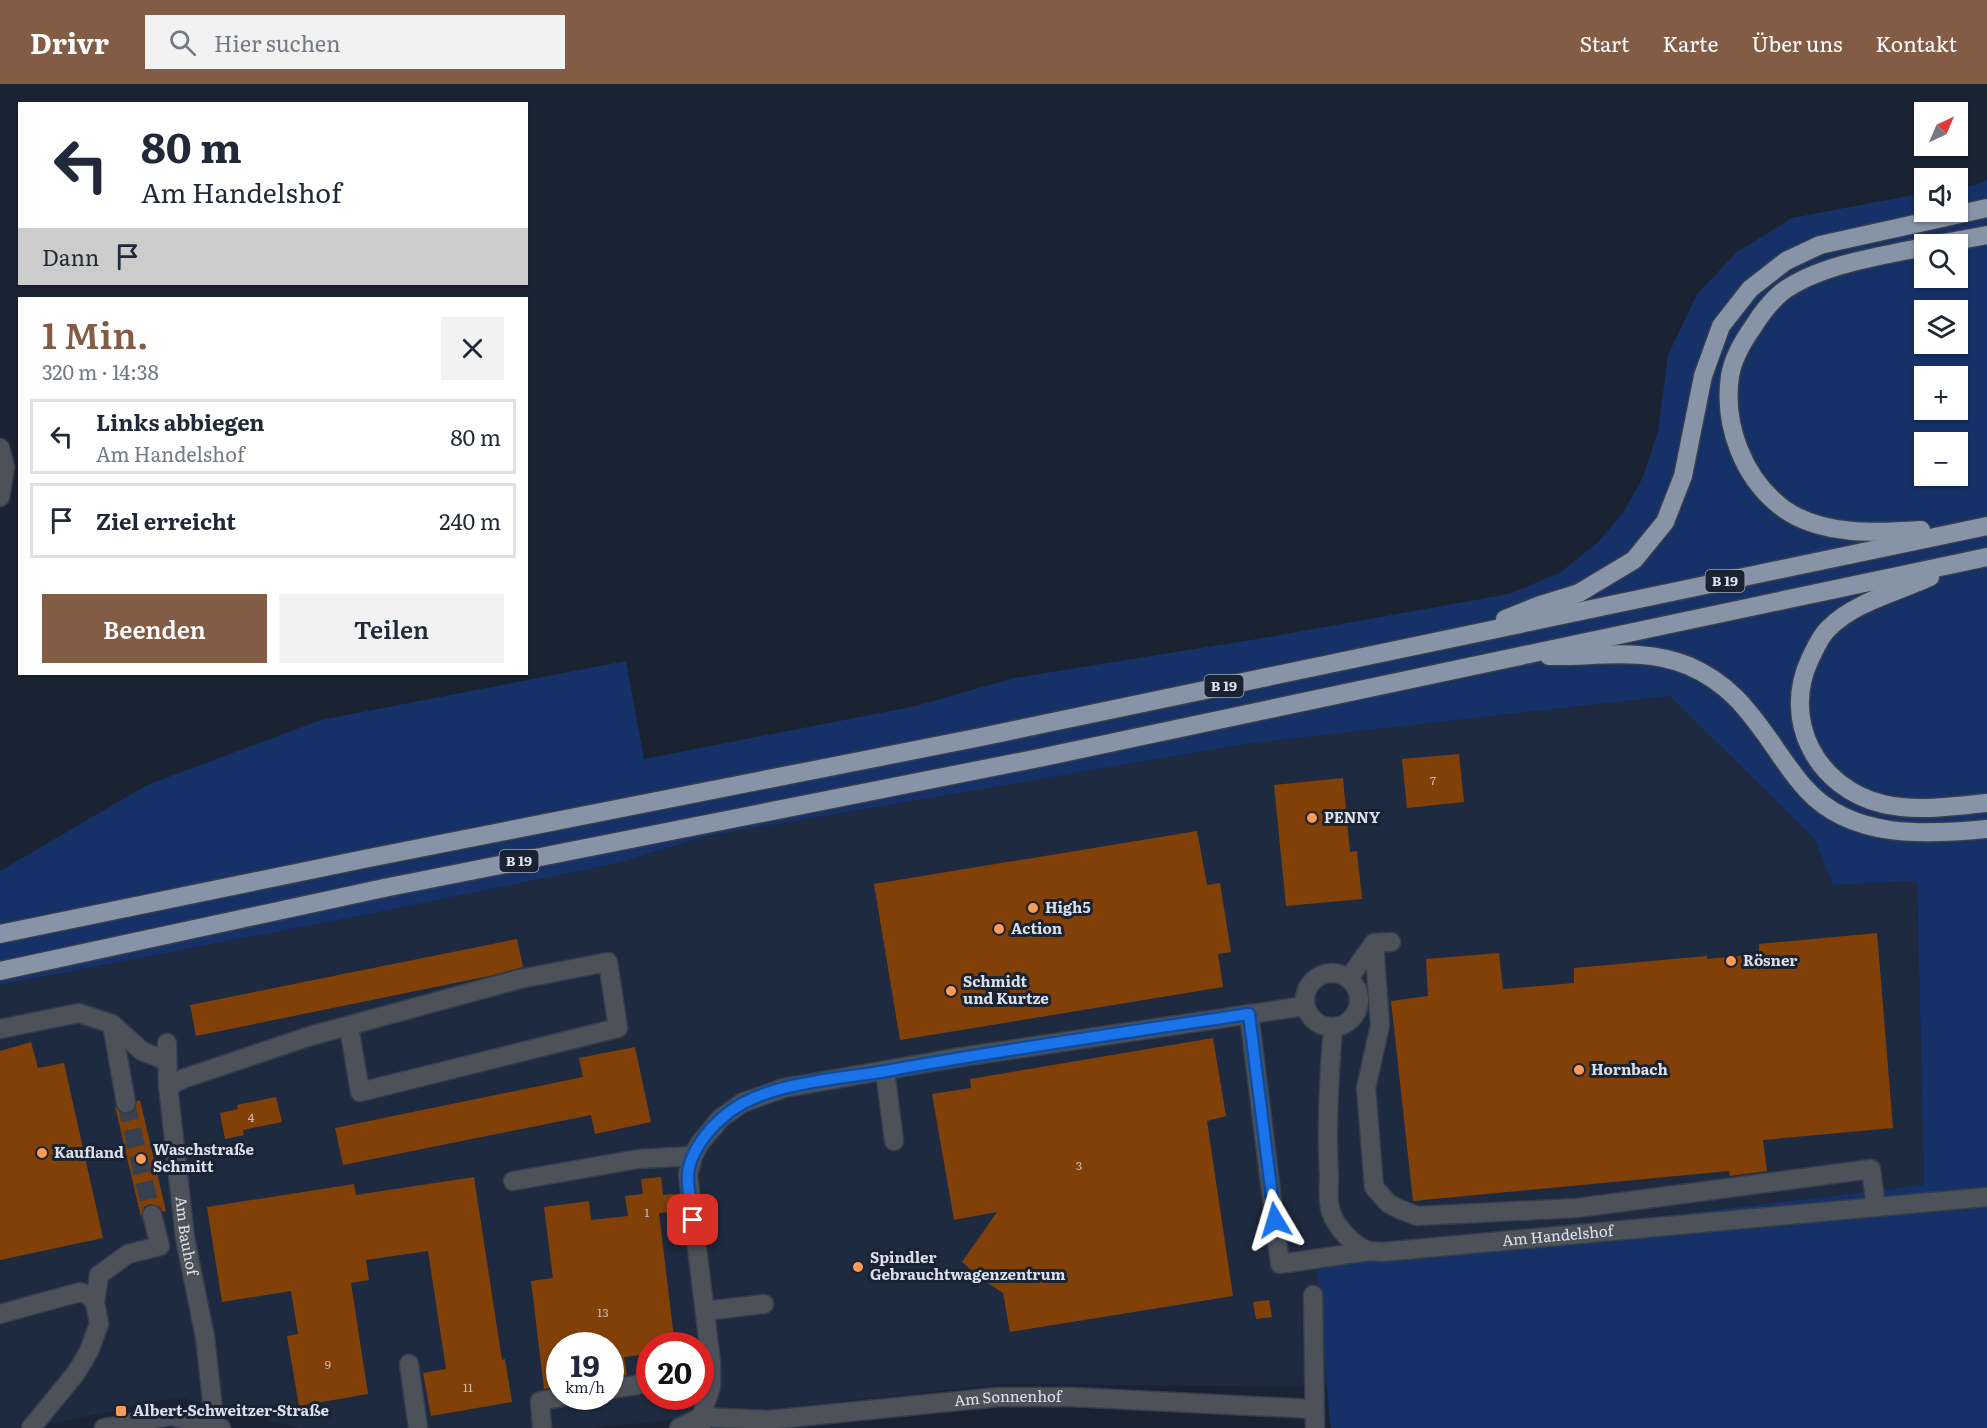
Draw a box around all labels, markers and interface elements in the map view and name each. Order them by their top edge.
search box [145,15,565,69]
text: Drivr [30,21,109,63]
icon: search [166,26,199,59]
text: Hier suchen [214,26,341,59]
text: Start [1579,27,1630,58]
text: Karte [1663,27,1718,58]
text: Über uns [1751,27,1842,58]
text: Kontakt [1875,27,1957,58]
north arrow [1914,102,1968,156]
map controls [1914,102,1968,486]
text: 80 m [141,114,242,176]
icon: left [42,126,120,204]
button: sound [1914,168,1968,222]
text: Am Handelshof [141,171,342,211]
button: search [1914,234,1968,288]
text: Dann [42,240,99,273]
icon: arrive [111,240,144,273]
button: layers [1914,300,1968,354]
text: 1 Min. [42,307,149,360]
button: close [441,317,504,380]
text: 320 m · 14:38 [42,356,159,386]
button: + [1914,366,1968,420]
text: Links abbiegen [96,405,265,438]
icon: left [45,420,78,453]
text: 80 m [450,420,501,453]
button: − [1914,432,1968,486]
text: Am Handelshof [96,438,245,468]
icon: arrive [45,504,78,537]
text: Ziel erreicht [96,504,236,537]
text: 240 m [439,504,501,537]
road number: B 19 [1706,570,1744,592]
button: Beenden [42,594,267,663]
button: Teilen [279,594,504,663]
road number: B 19 [1204,675,1244,697]
house number: 7 [1430,771,1436,789]
place label: PENNY [1324,805,1381,828]
marker: PENNY [1305,811,1319,825]
road number: B 19 [500,850,538,872]
place label: High5 [1045,895,1091,918]
marker: High5 [1026,901,1040,915]
place label: Action [1011,916,1063,939]
marker: Action [992,922,1006,936]
place label: Rösner [1743,948,1797,971]
marker: Rösner [1724,954,1738,968]
place label: Schmidt und Kurtze [963,969,1049,1009]
marker: Schmidt und Kurtze [944,984,958,998]
place label: Hornbach [1591,1057,1668,1080]
marker: Hornbach [1572,1063,1586,1077]
house number: 4 [248,1108,255,1126]
place label: Waschstraße Schmitt [153,1137,254,1177]
place label: Kaufland [54,1140,124,1163]
marker: Kaufland [35,1146,49,1160]
marker: Waschstraße Schmitt [134,1152,148,1166]
house number: 3 [1076,1156,1082,1174]
position arrow [1243,1188,1307,1252]
pin [667,1194,718,1245]
street label: Am Bauhof [170,1195,206,1278]
house number: 1 [645,1203,650,1221]
icon: arrive [676,1203,709,1236]
street label: Am Handelshof [1501,1218,1615,1251]
place label: Spindler Gebrauchtwagenzentrum [870,1245,1066,1285]
marker: Spindler Gebrauchtwagenzentrum [851,1260,865,1274]
house number: 13 [597,1303,609,1321]
speed limit sign: 20 [636,1332,714,1410]
text: 19 [570,1342,600,1386]
house number: 9 [325,1355,331,1373]
text: km/h [565,1375,605,1398]
house number: 11 [463,1378,473,1396]
street label: Am Sonnenhof [953,1384,1063,1411]
place label: Albert-Schweitzer-Straße [133,1398,330,1421]
marker: Albert-Schweitzer-Straße [114,1404,128,1418]

